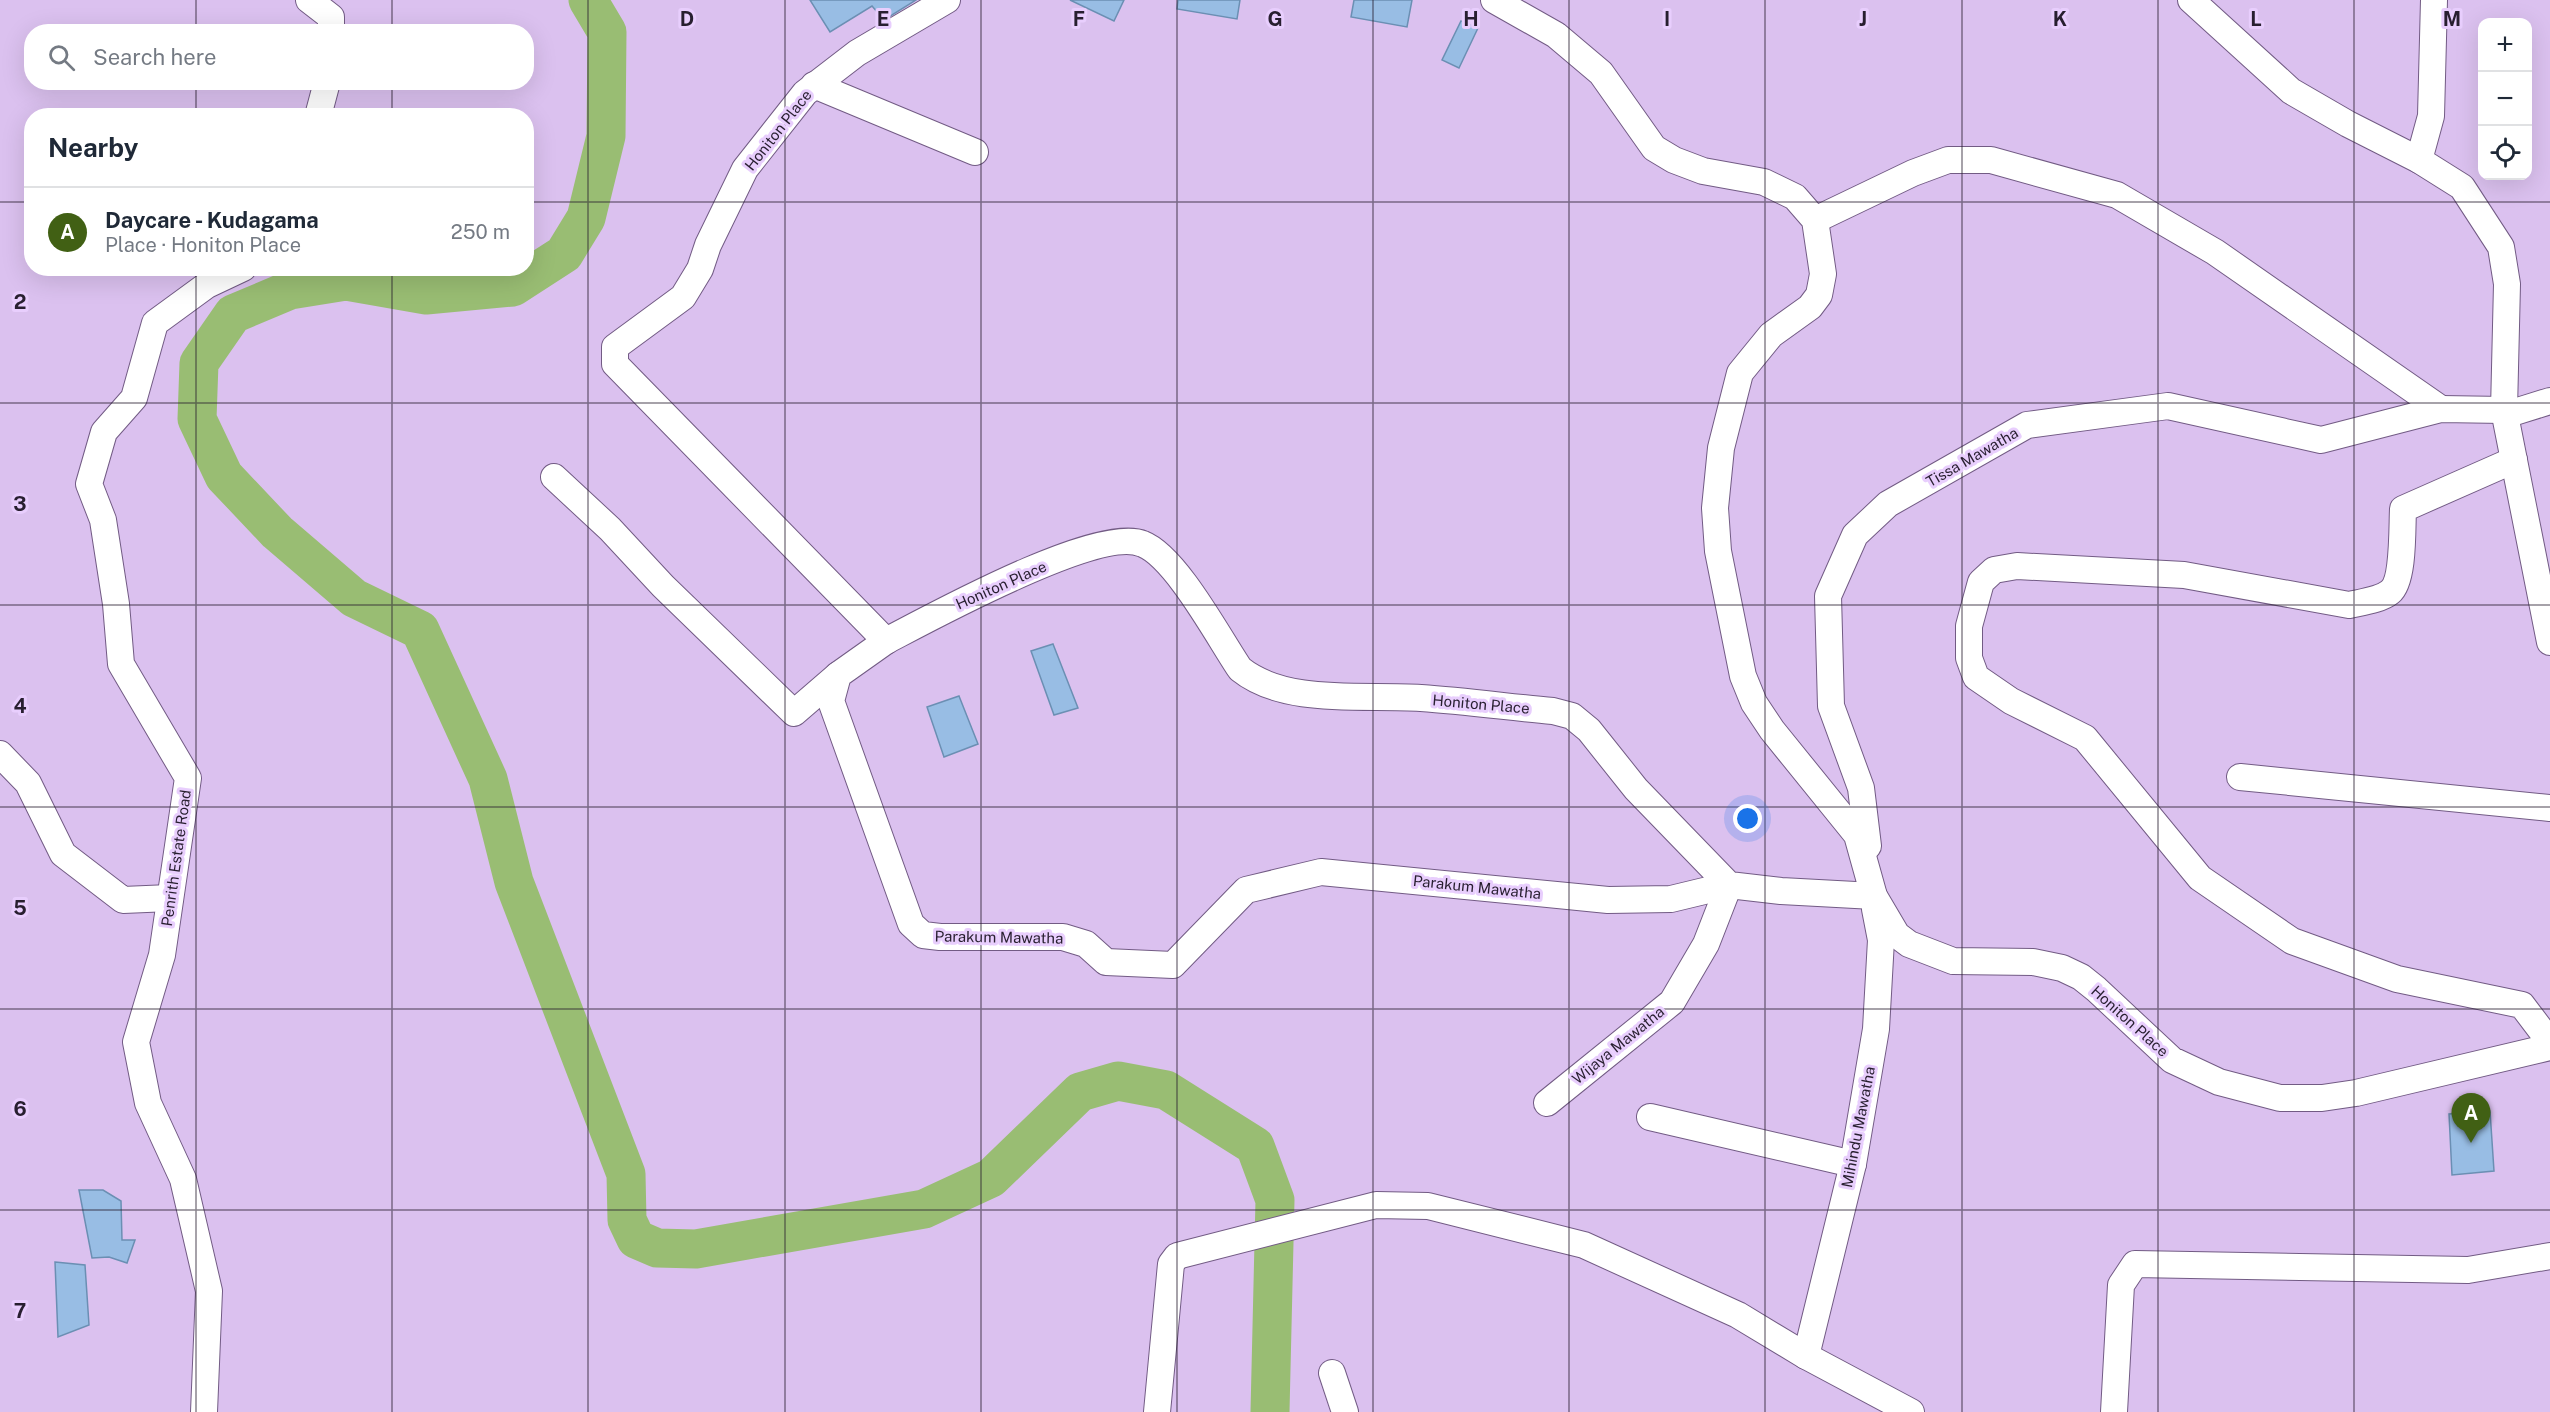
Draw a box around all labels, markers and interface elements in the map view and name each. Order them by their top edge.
text: D [680,7,694,31]
text: E [877,7,889,31]
text: F [1073,7,1085,31]
text: G [1267,7,1283,31]
text: H [1463,7,1479,31]
text: I [1664,7,1670,31]
text: J [1859,7,1867,31]
text: K [2053,7,2067,31]
text: L [2250,7,2262,31]
text: M [2443,7,2461,31]
map controls [2478,18,2532,180]
button: + [2478,18,2532,72]
search box [24,24,534,90]
icon: search [45,41,78,74]
text: Search here [93,44,217,70]
button: − [2478,72,2532,126]
street label: Honiton Place [741,86,815,174]
button: locate [2478,126,2532,180]
text: Nearby [48,132,138,163]
text: Daycare - Kudagama [105,207,319,233]
text: A [60,220,75,244]
text: 250 m [451,220,510,244]
text: Place · Honiton Place [105,233,301,257]
text: 2 [14,290,26,314]
street label: Tissa Mawatha [1923,424,2021,490]
text: 3 [13,492,27,516]
street label: Honiton Place [953,557,1049,613]
street label: Honiton Place [1432,691,1530,717]
text: 4 [13,694,27,718]
street label: Penrith Estate Road [158,789,194,927]
your location [1733,804,1762,833]
street label: Parakum Mawatha [1412,872,1542,902]
text: 5 [13,896,27,920]
street label: Parakum Mawatha [934,927,1064,947]
street label: Honiton Place [2088,982,2172,1060]
street label: Wijaya Mawatha [1569,1003,1667,1087]
street label: Mihindu Mawatha [1838,1065,1878,1189]
pin: A [2452,1094,2490,1143]
text: 6 [13,1097,27,1121]
text: 7 [14,1299,26,1323]

